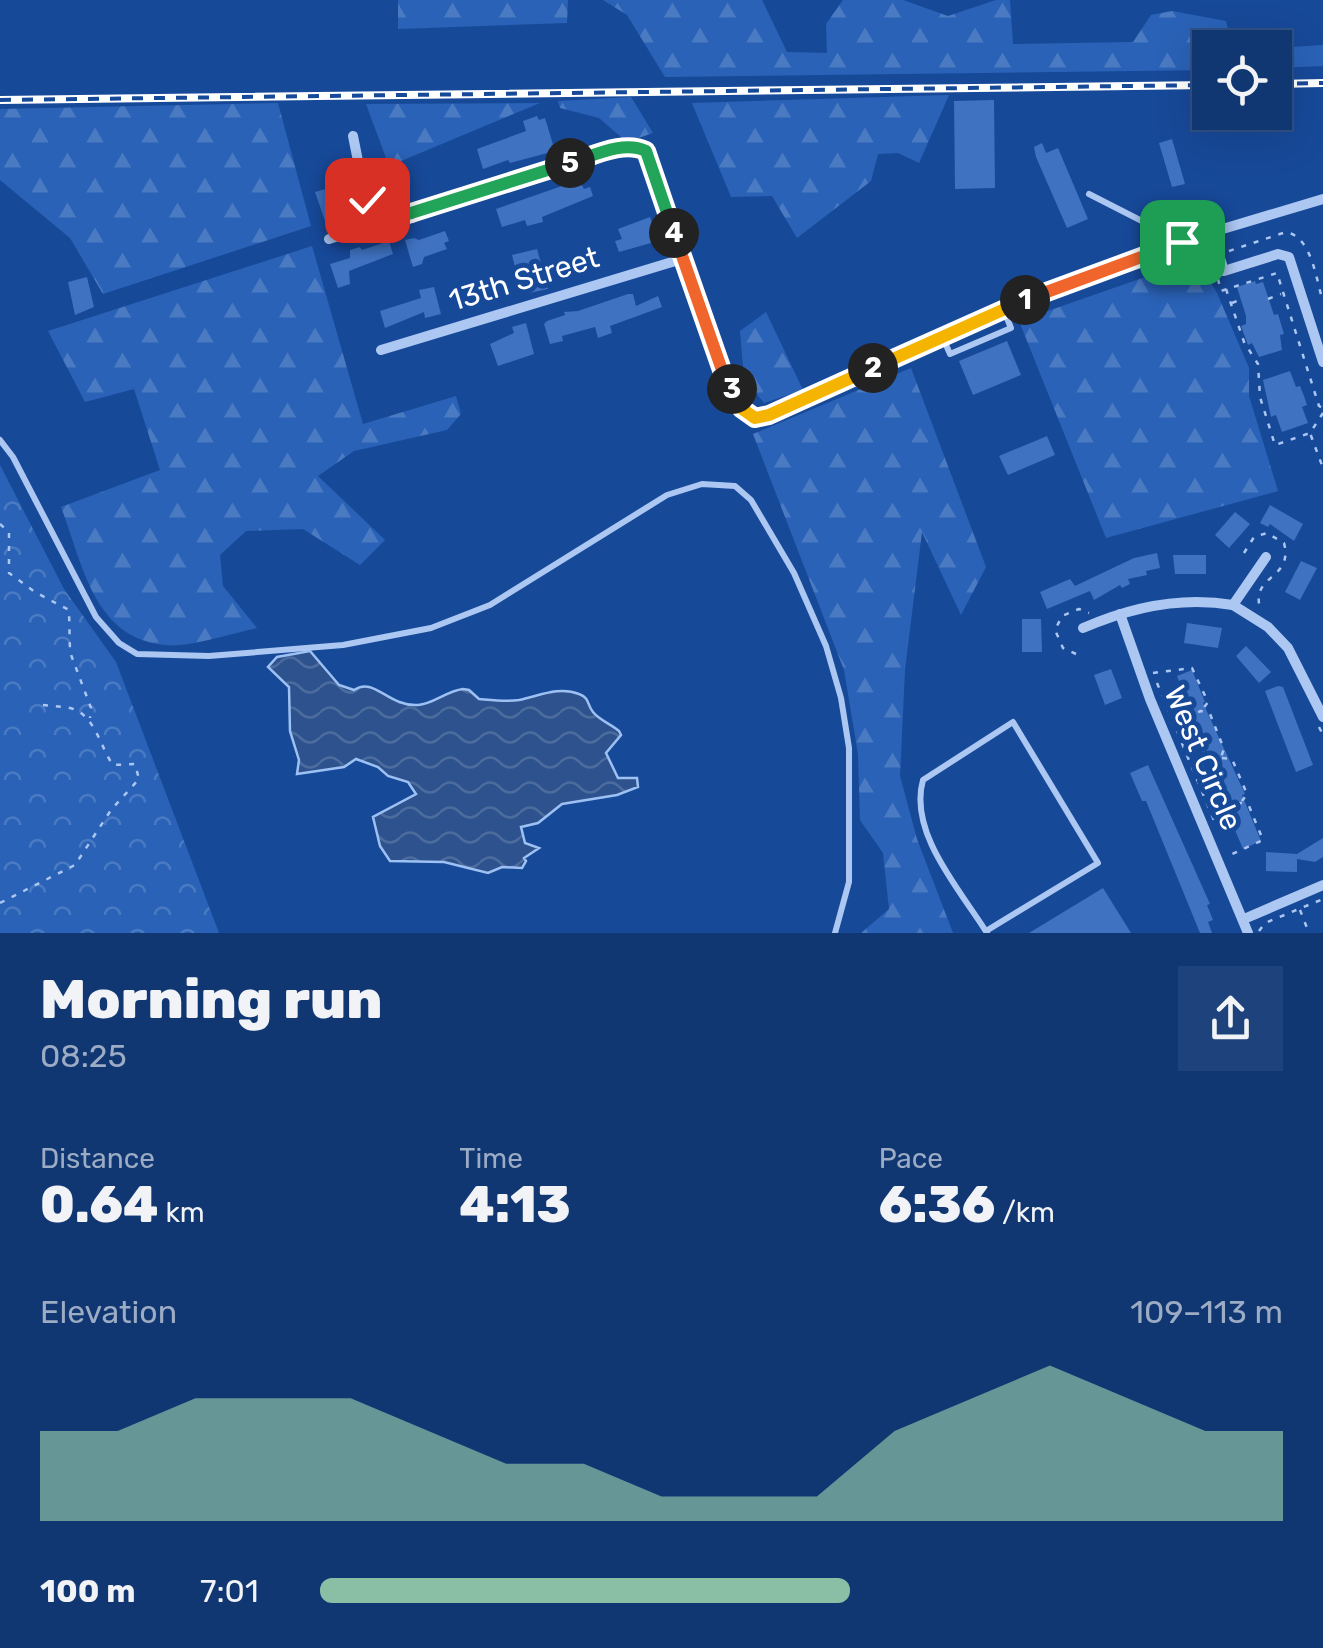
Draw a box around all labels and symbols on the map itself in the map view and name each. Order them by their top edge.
pin: 5 [545,138,595,188]
pin [325,158,410,243]
pin [1140,200,1225,285]
pin: 4 [649,208,699,258]
street label: 13th Street [445,239,604,319]
pin: 1 [1000,275,1050,325]
pin: 2 [848,343,898,393]
pin: 3 [707,364,757,414]
street label: West Circle [1156,680,1250,836]

